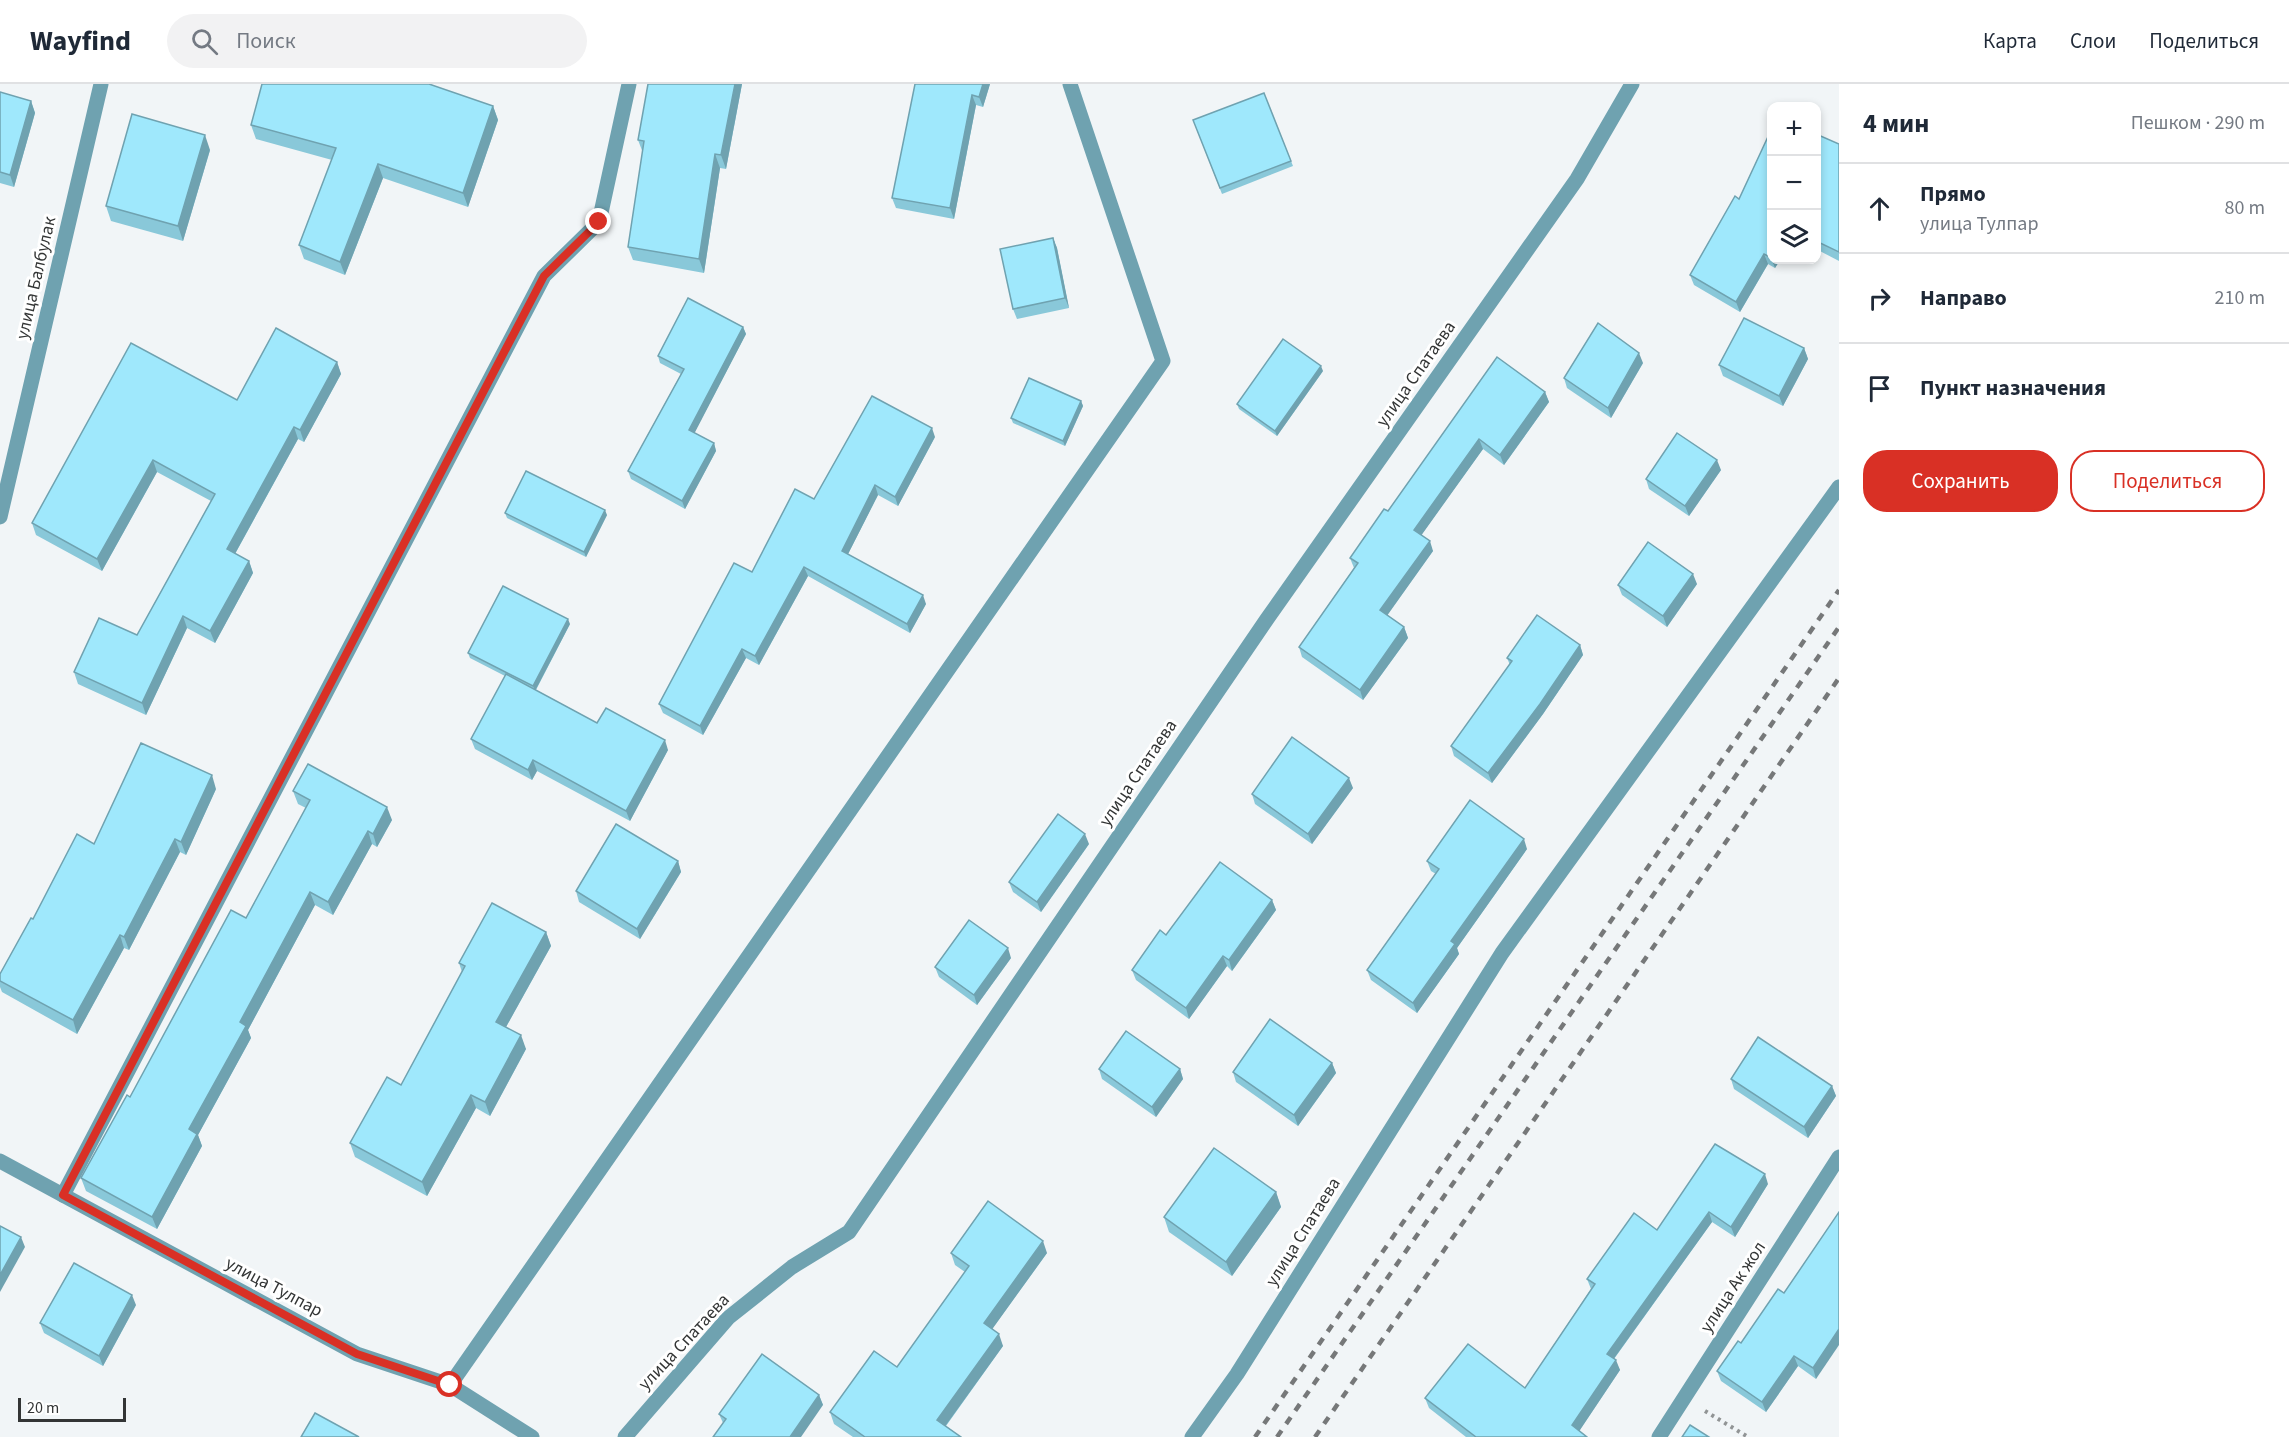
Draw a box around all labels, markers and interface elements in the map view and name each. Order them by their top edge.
search box [167,14,587,68]
text: Wayfind [30,21,131,61]
icon: search [188,25,221,58]
text: Поиск [236,25,296,57]
text: Карта [1983,26,2037,56]
text: Слои [2070,26,2116,56]
text: Поделиться [2149,26,2259,56]
map controls [1767,102,1821,264]
button: + [1767,102,1821,156]
text: 4 мин [1863,105,1929,142]
text: Пешком · 290 m [2131,109,2265,137]
button: − [1767,156,1821,210]
text: Прямо [1920,178,1986,210]
icon: ahead [1863,192,1896,225]
text: 80 m [2225,194,2265,222]
route end [585,208,611,234]
button: layers [1767,210,1821,264]
text: улица Тулпар [1920,210,2039,238]
street label: улица Балбулак [10,214,62,342]
icon: right [1863,282,1896,315]
text: Направо [1920,282,2007,314]
text: 210 m [2215,284,2265,312]
street label: улица Спатаева [1370,316,1462,432]
icon: arrive [1863,372,1896,405]
text: Пункт назначения [1920,372,2106,404]
button: Сохранить [1863,450,2058,512]
button: Поделиться [2070,450,2265,512]
street label: улица Спатаева [1093,715,1183,831]
street label: улица Спатаева [1260,1173,1346,1291]
street label: улица Ак жол [1694,1236,1772,1338]
street label: улица Тулпар [221,1251,327,1323]
street label: улица Спатаева [633,1288,735,1396]
route start [436,1371,462,1397]
scale bar [18,1395,126,1422]
text: 20 m [27,1397,59,1419]

